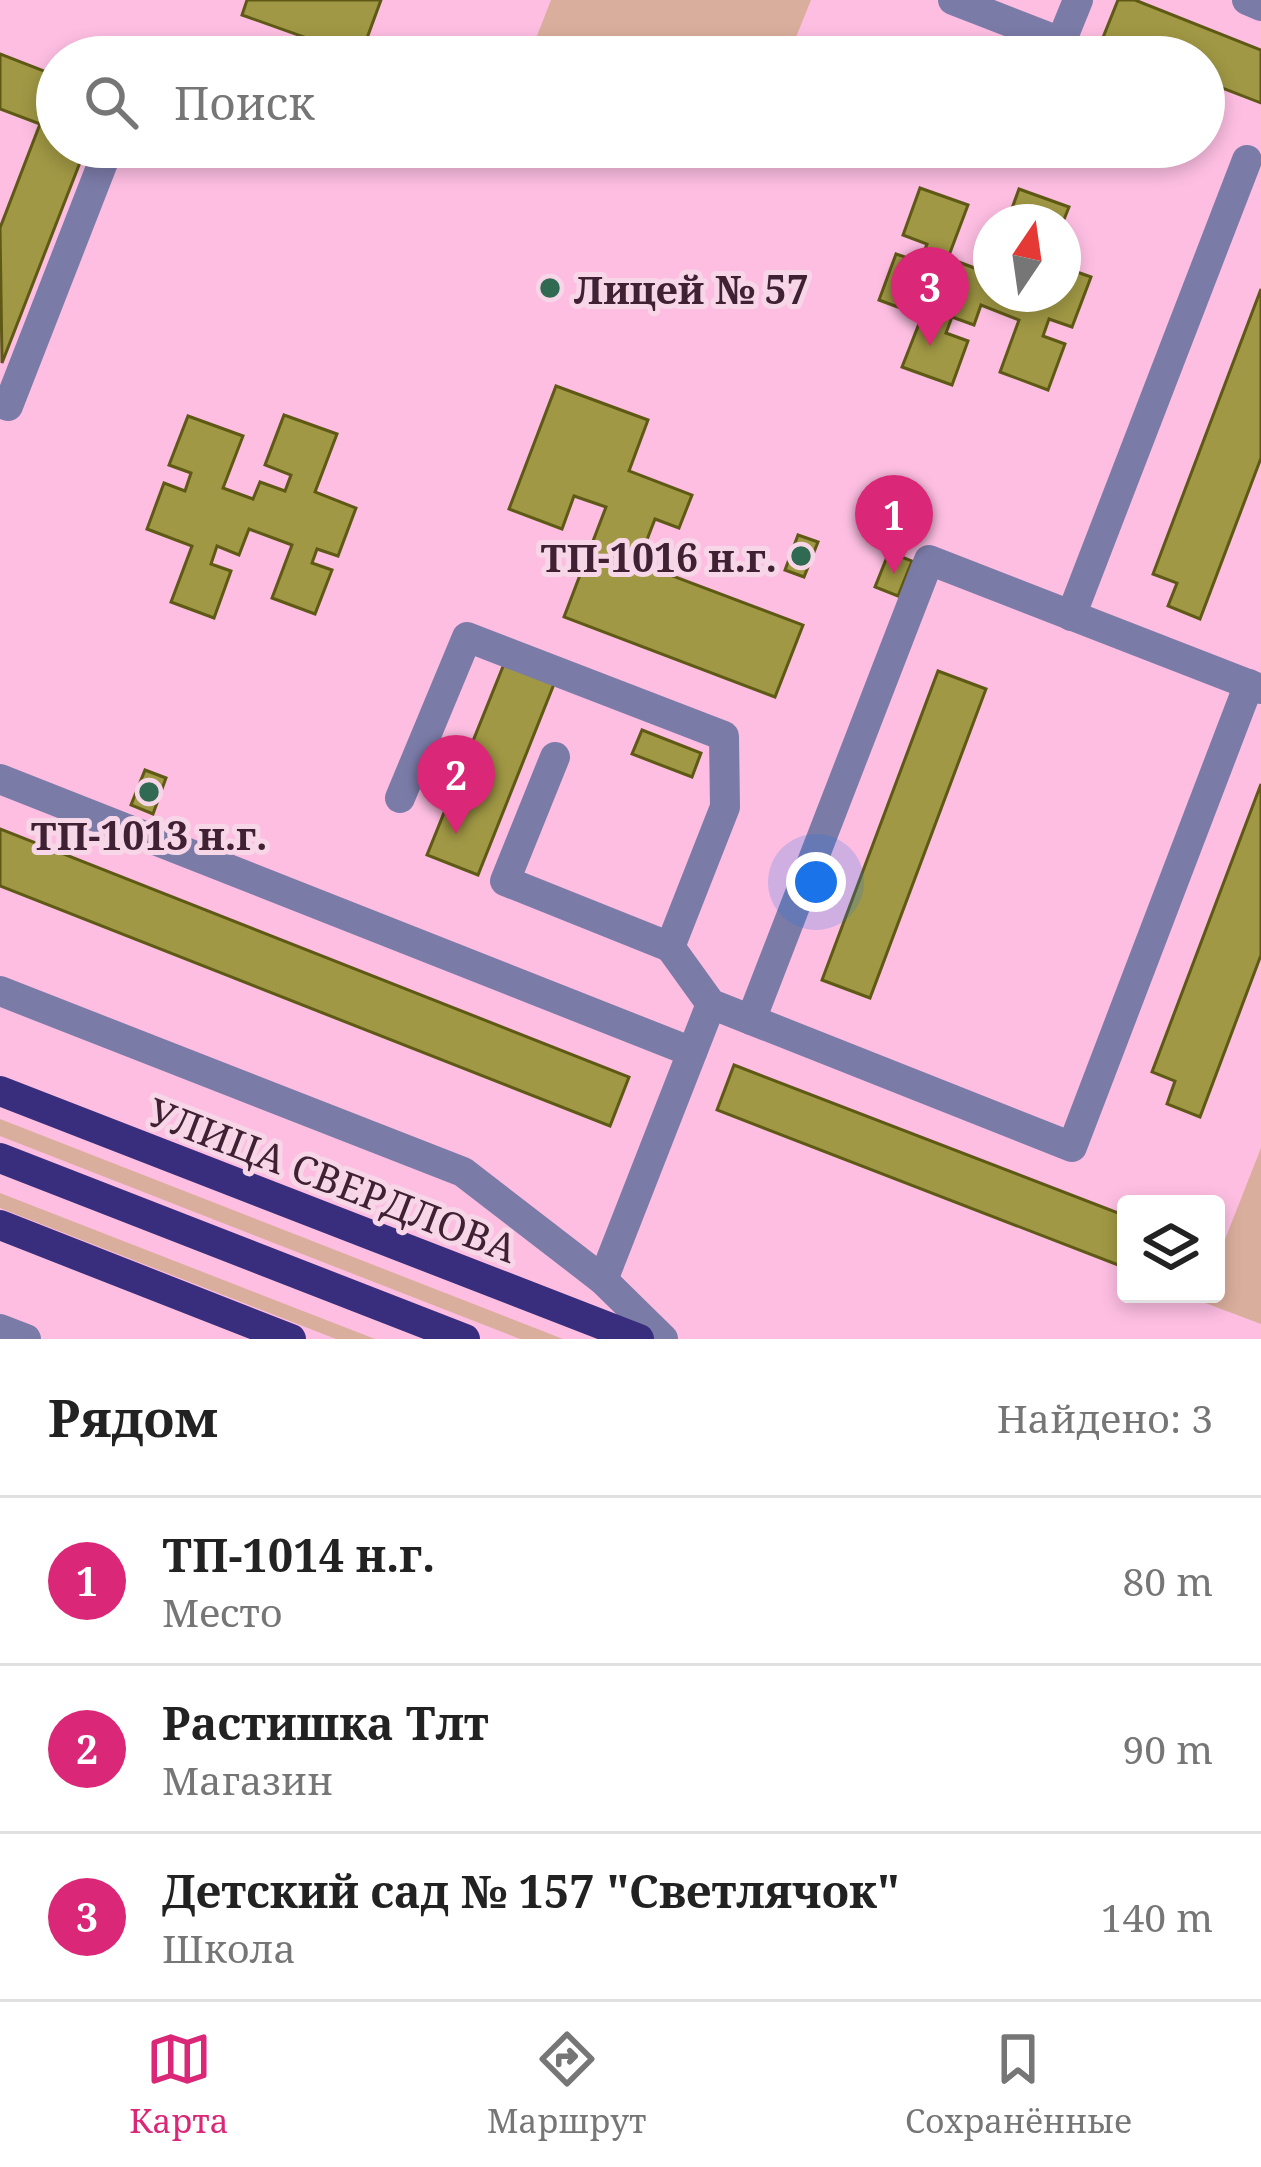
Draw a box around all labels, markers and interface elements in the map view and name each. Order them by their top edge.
search box [36,36,1225,168]
icon: search [78,69,144,135]
text: Поиск [174,72,315,133]
north arrow [973,204,1081,312]
pin: 3 [891,247,969,346]
place label: Лицей № 57 [574,262,809,315]
marker: Лицей № 57 [537,275,563,301]
pin: 1 [855,475,933,574]
place label: ТП-1016 н.г. [540,530,777,583]
marker: ТП-1016 н.г. [788,543,814,569]
pin: 2 [417,735,495,834]
marker: ТП-1013 н.г. [136,779,162,805]
place label: ТП-1013 н.г. [31,808,267,861]
your location [786,852,846,912]
street label: УЛИЦА СВЕРДЛОВА [141,1084,525,1274]
map controls [1117,1195,1225,1303]
button: layers [1117,1195,1225,1303]
text: Рядом [48,1382,218,1452]
text: Найдено: 3 [997,1391,1213,1444]
text: ТП-1014 н.г. [162,1524,435,1585]
text: 1 [76,1554,98,1607]
text: 80 m [1122,1554,1213,1607]
text: Место [162,1585,283,1638]
text: Растишка Тлт [162,1692,489,1753]
text: 2 [76,1722,98,1775]
text: 90 m [1122,1722,1213,1775]
text: Магазин [162,1753,333,1806]
text: Детский сад № 157 "Светлячок" [162,1860,900,1921]
text: 3 [76,1890,98,1943]
text: 140 m [1101,1890,1213,1943]
text: Школа [162,1921,296,1974]
tab: Карта [129,2026,229,2143]
tab: Маршрут [487,2026,647,2143]
tab: Сохранённые [905,2026,1132,2143]

